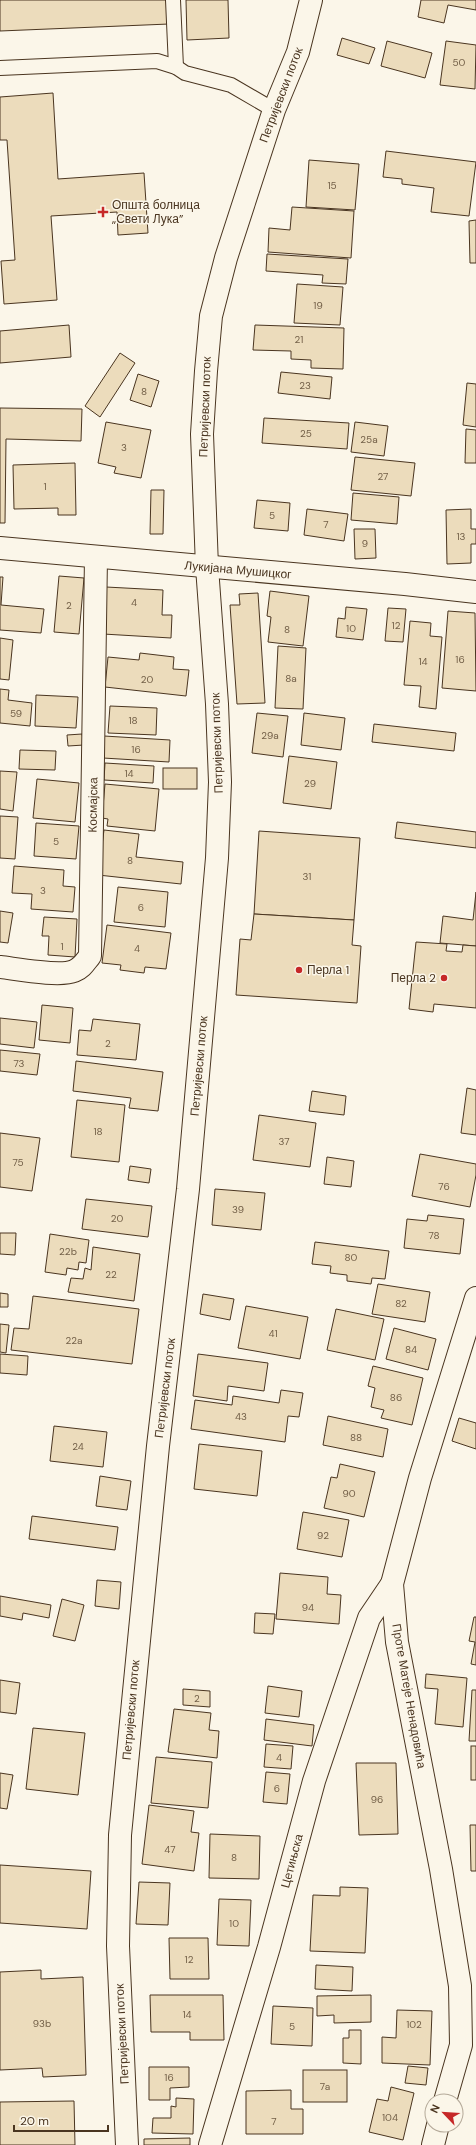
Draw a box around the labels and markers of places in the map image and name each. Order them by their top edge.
place label: Општа болница „Свети Лука” [112,197,200,227]
marker: Општа болница „Свети Лука” [97,206,109,218]
place label: Перла 1 [307,962,349,978]
marker: Перла 1 [294,965,304,975]
place label: Перла 2 [391,970,436,986]
marker: Перла 2 [439,973,449,983]

